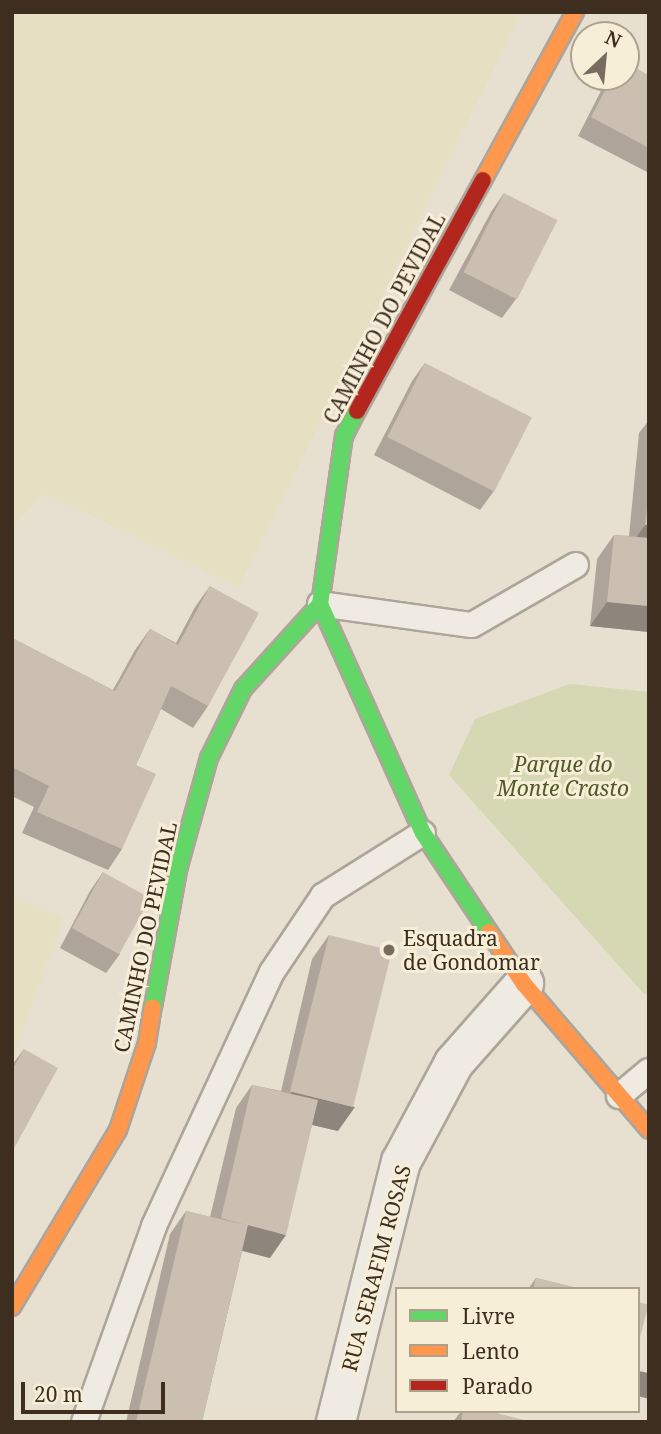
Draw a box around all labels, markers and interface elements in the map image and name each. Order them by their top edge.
north arrow [570,21,640,91]
text: N [601,24,626,54]
street label: CAMINHO DO PEVIDAL [318,208,450,428]
park label: Parque do Monte Crasto [497,751,629,801]
street label: CAMINHO DO PEVIDAL [108,819,182,1055]
place label: Esquadra de Gondomar [403,925,540,975]
marker: Esquadra de Gondomar [381,942,397,958]
street label: RUA SERAFIM ROSAS [336,1162,416,1374]
legend [395,1287,640,1413]
text: Livre [462,1302,515,1330]
text: Lento [462,1337,519,1365]
scale bar [24,1368,168,1412]
text: Parado [462,1372,533,1400]
text: 20 m [34,1380,83,1408]

